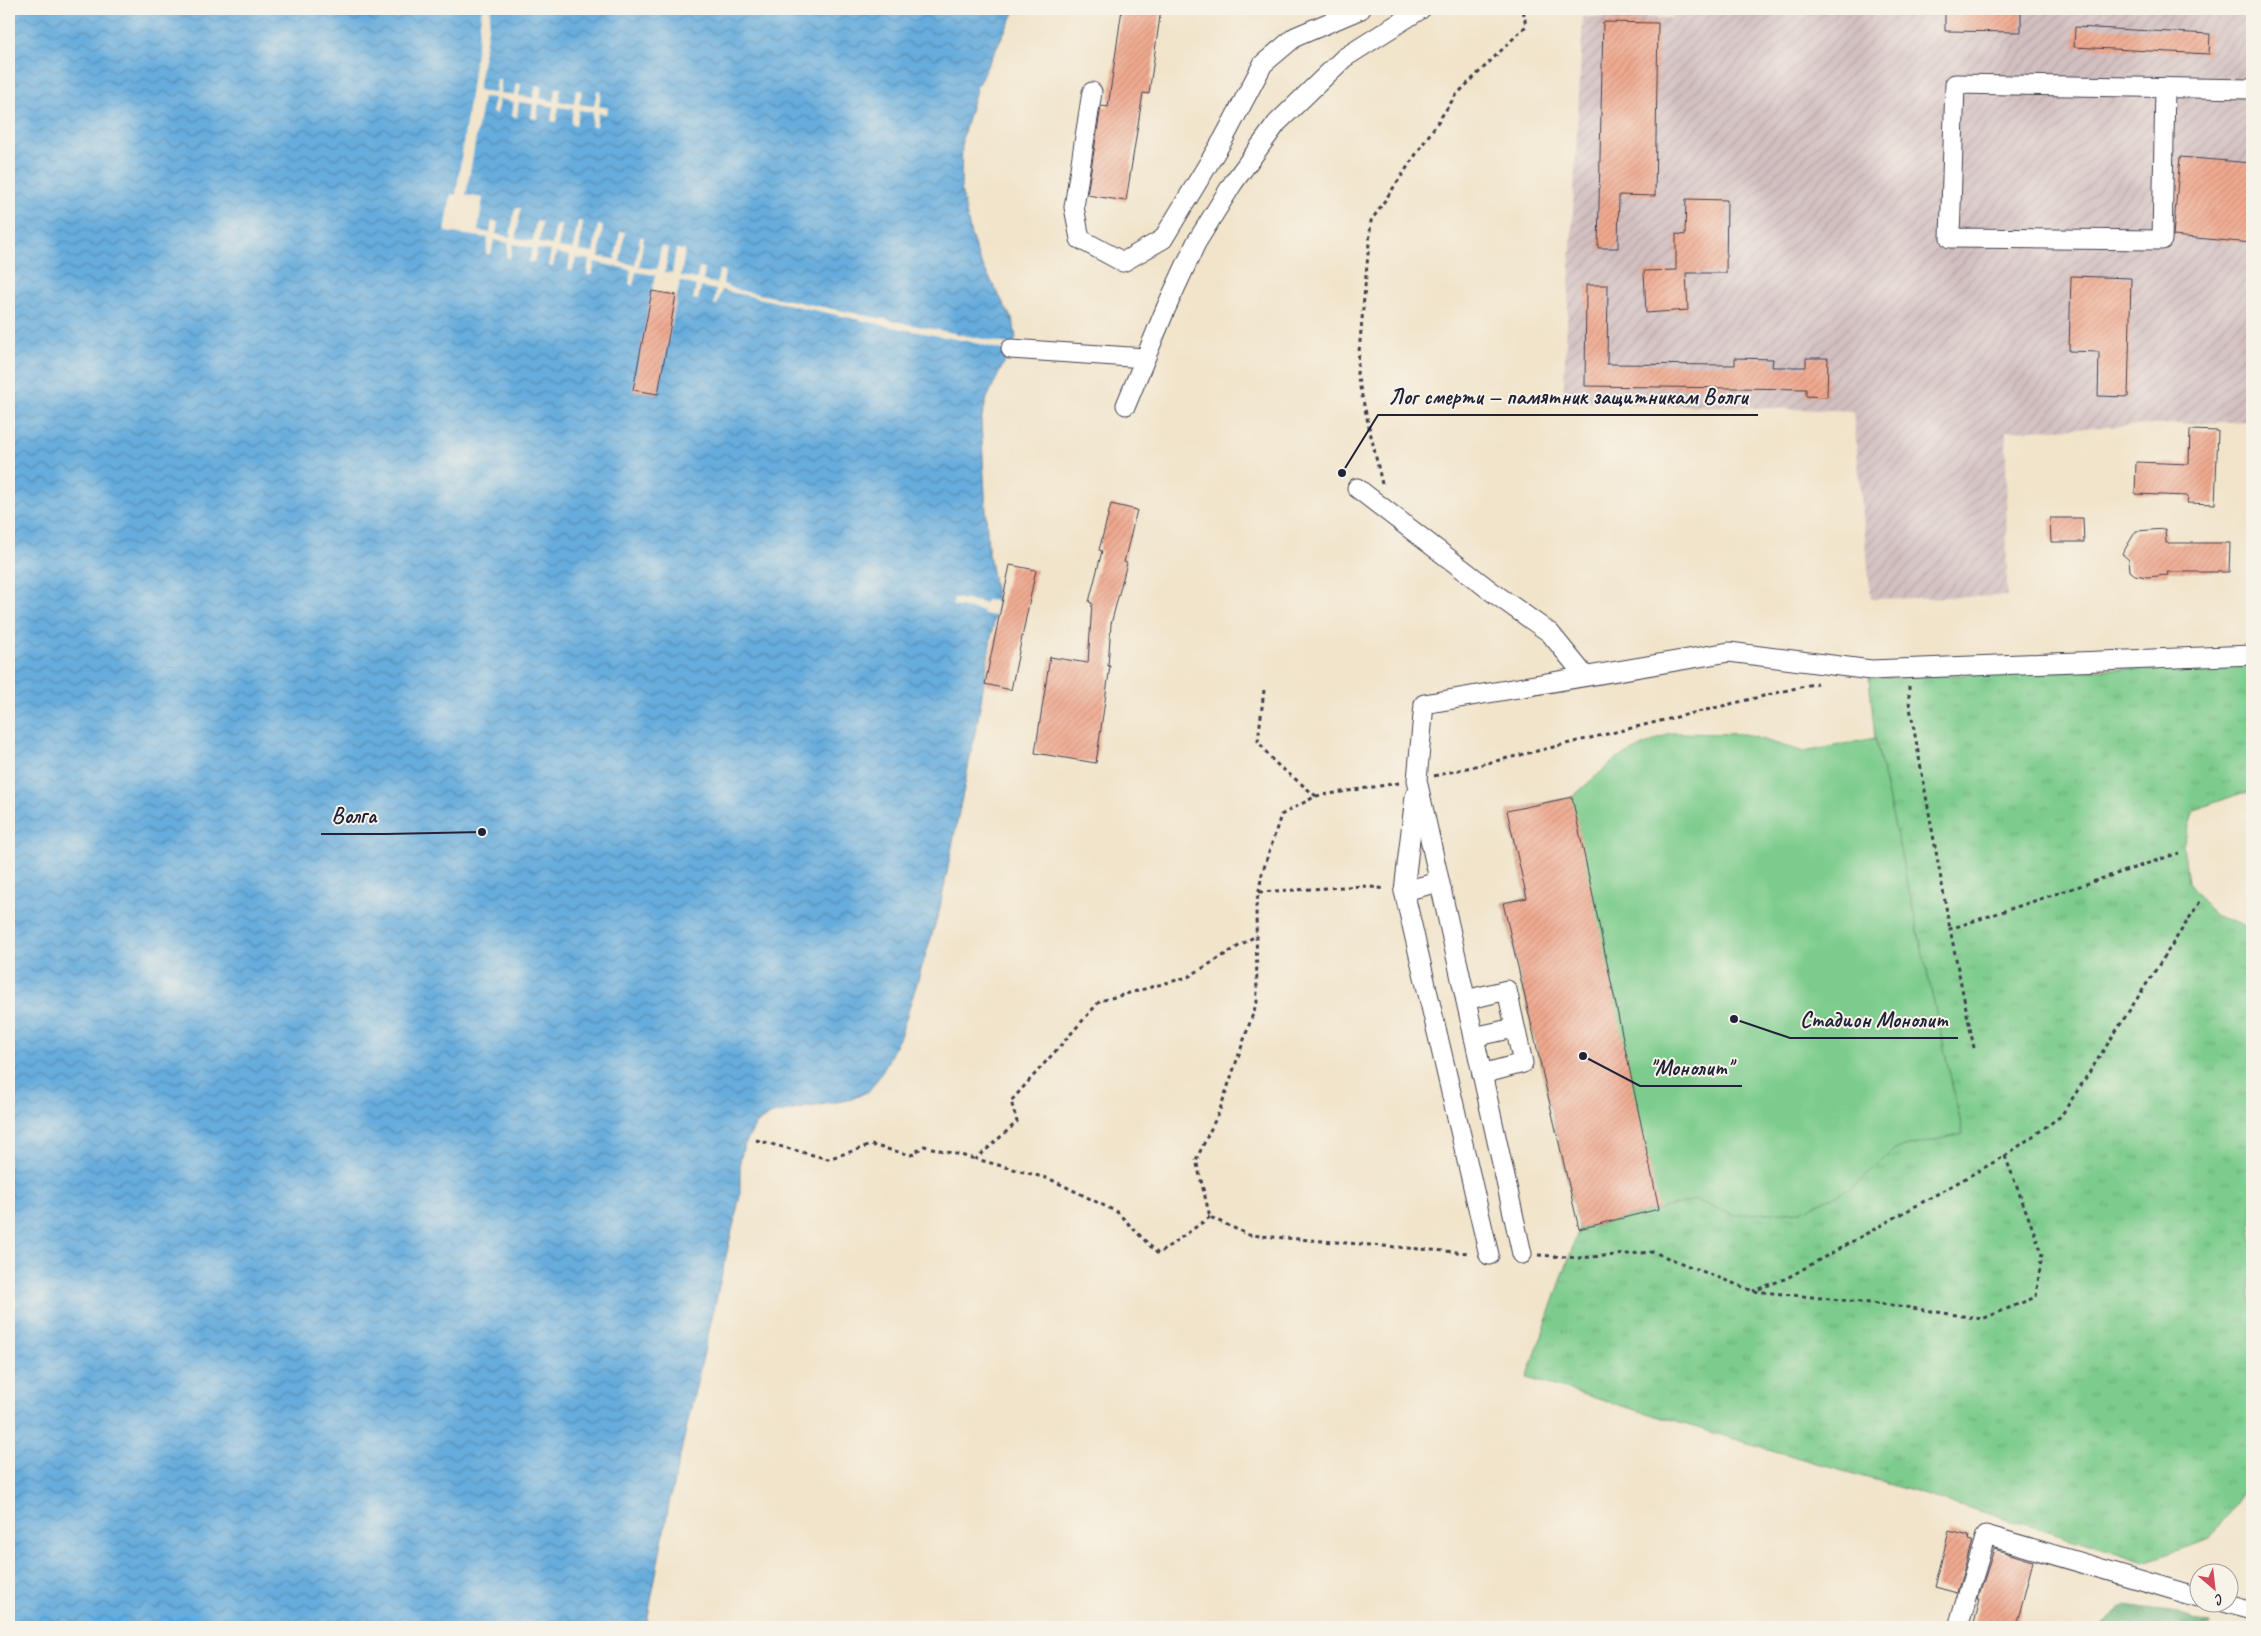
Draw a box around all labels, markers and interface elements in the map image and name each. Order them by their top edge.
callout: Лог смерти — памятник защитникам Волги [1378,378,1758,415]
text: Лог смерти — памятник защитникам Волги [1388,383,1750,411]
callout: Волга [321,797,386,834]
text: Волга [332,802,378,830]
callout: Стадион Монолит [1790,1001,1958,1038]
text: Стадион Монолит [1800,1006,1949,1034]
callout: "Монолит" [1640,1049,1742,1086]
text: "Монолит" [1650,1054,1737,1082]
north arrow [2188,1564,2238,1614]
text: С [2211,1590,2227,1609]

